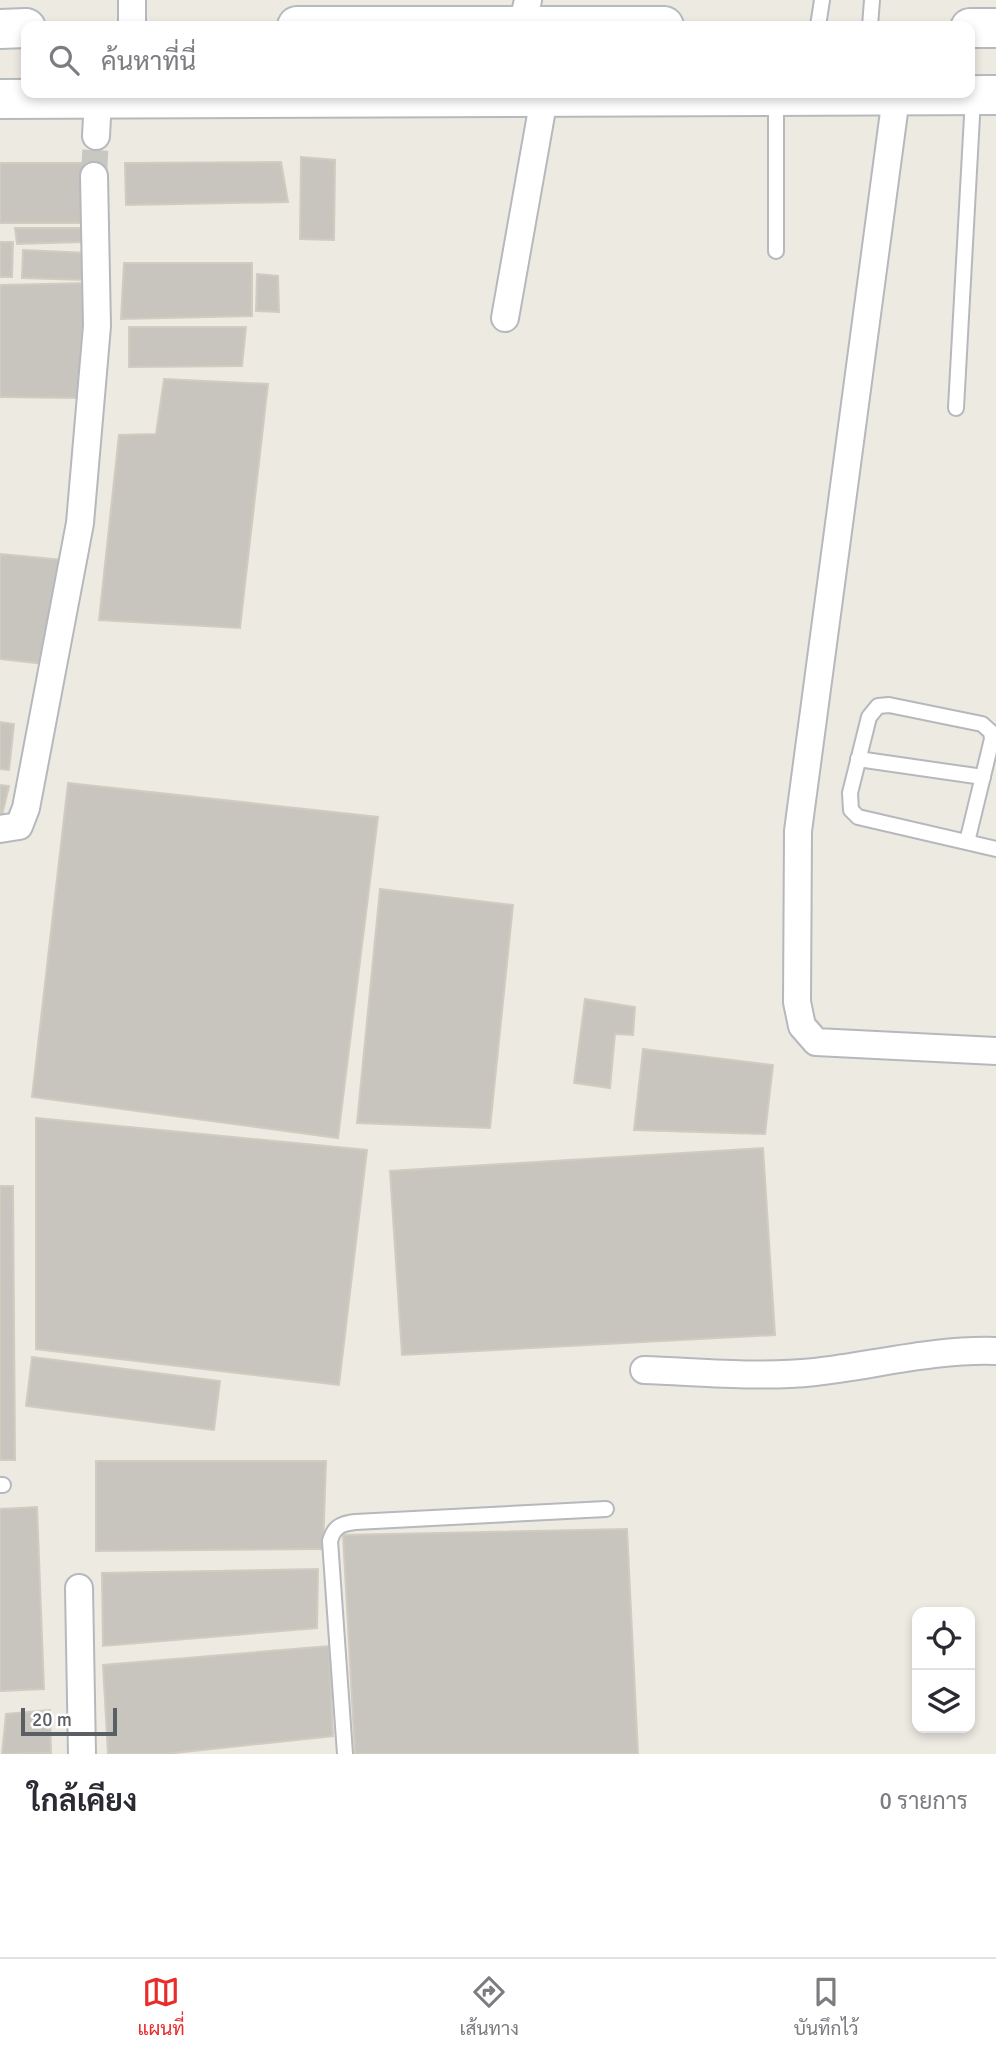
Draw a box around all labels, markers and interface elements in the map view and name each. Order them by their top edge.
search box [21,21,975,98]
icon: search [45,41,83,79]
text: ค้นหาที่นี่ [101,46,196,78]
map controls [912,1607,975,1733]
button: locate [912,1607,975,1670]
button: layers [912,1670,975,1733]
scale bar [21,1705,117,1737]
text: 20 m [32,1708,72,1732]
text: ใกล้เคียง [28,1783,137,1820]
text: 0 รายการ [880,1787,968,1816]
tab: แผนที่ [137,1973,185,2041]
tab: เส้นทาง [460,1973,519,2041]
tab: บันทึกไว้ [794,1973,859,2041]

